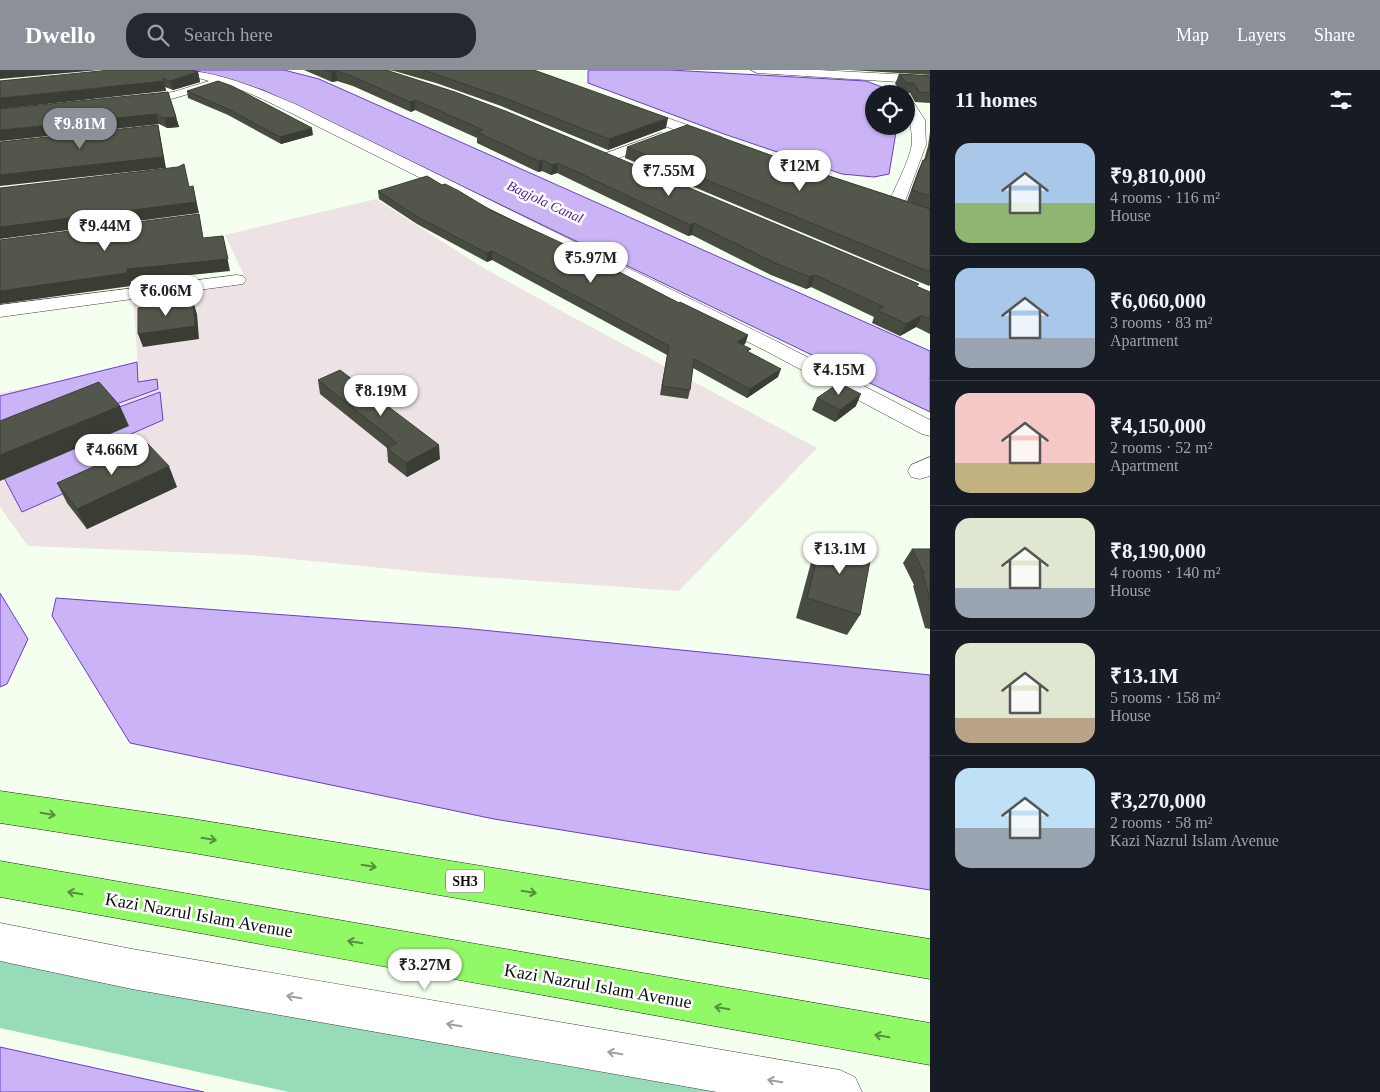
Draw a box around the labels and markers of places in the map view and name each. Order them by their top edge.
pin: ₹9.81M [39,108,121,150]
pin: ₹12M [770,150,830,192]
pin: ₹7.55M [628,154,710,197]
pin: ₹9.44M [64,210,146,252]
pin: ₹5.97M [550,242,632,284]
pin: ₹6.06M [125,274,207,317]
pin: ₹4.15M [798,354,880,396]
pin: ₹8.19M [340,374,422,417]
pin: ₹4.66M [71,434,153,476]
pin: ₹13.1M [799,532,881,575]
pin: ₹3.27M [384,948,466,991]

